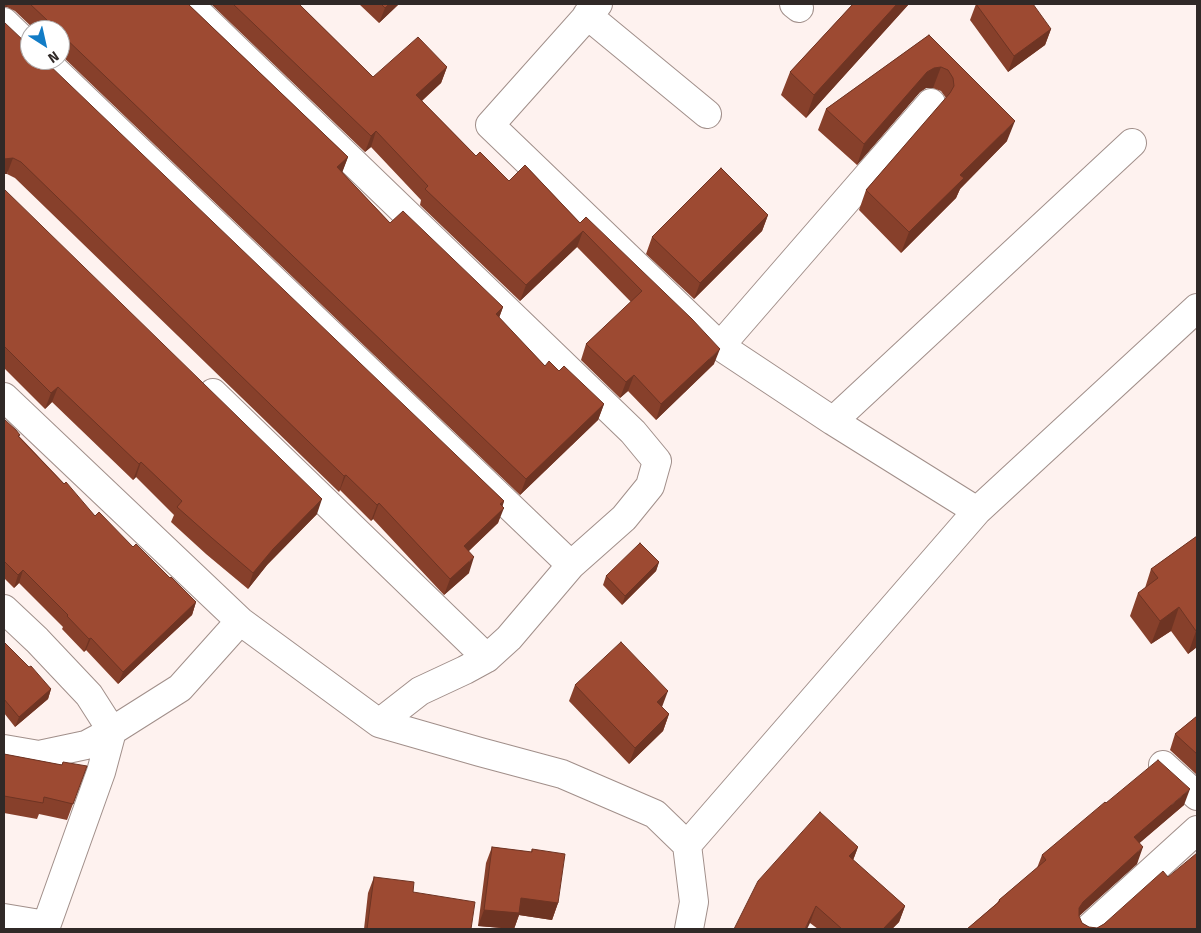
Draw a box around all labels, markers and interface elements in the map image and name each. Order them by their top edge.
north arrow [20,20,70,70]
text: N [45,47,62,67]

